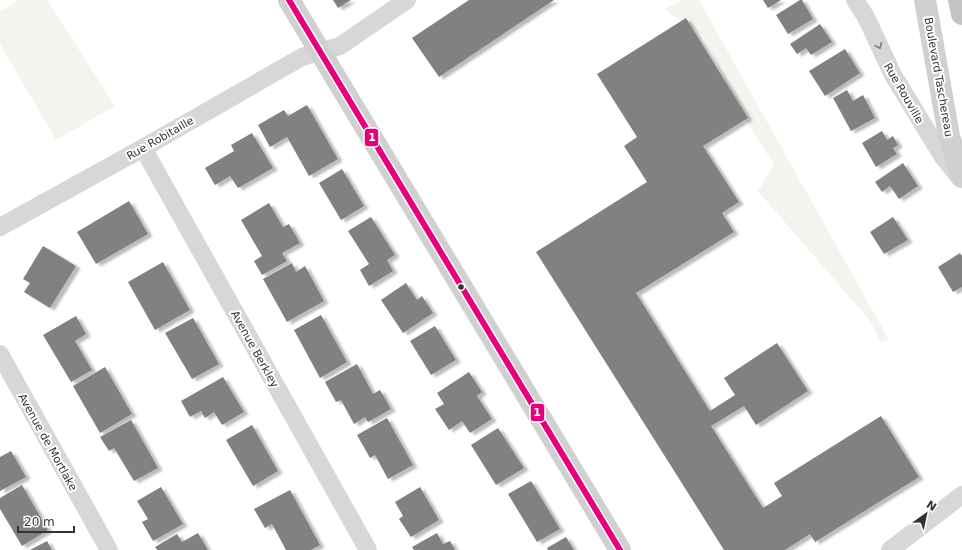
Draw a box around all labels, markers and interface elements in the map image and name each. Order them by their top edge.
street label: Boulevard Taschereau [922,16,955,138]
one-way arrow [874,42,882,50]
street label: Rue Rouville [881,61,926,126]
street label: Rue Robitaille [124,114,196,163]
line badge: 1 [364,128,379,147]
text: 1 [368,131,376,144]
unlabelled marker [456,282,466,292]
street label: Avenue Berkley [228,309,281,390]
street label: Avenue de Mortlake [15,391,80,493]
line badge: 1 [530,403,545,422]
text: 1 [533,406,541,419]
north arrow [906,494,946,534]
text: N [924,498,939,514]
scale bar [18,508,74,534]
text: 20 m [24,515,55,529]

